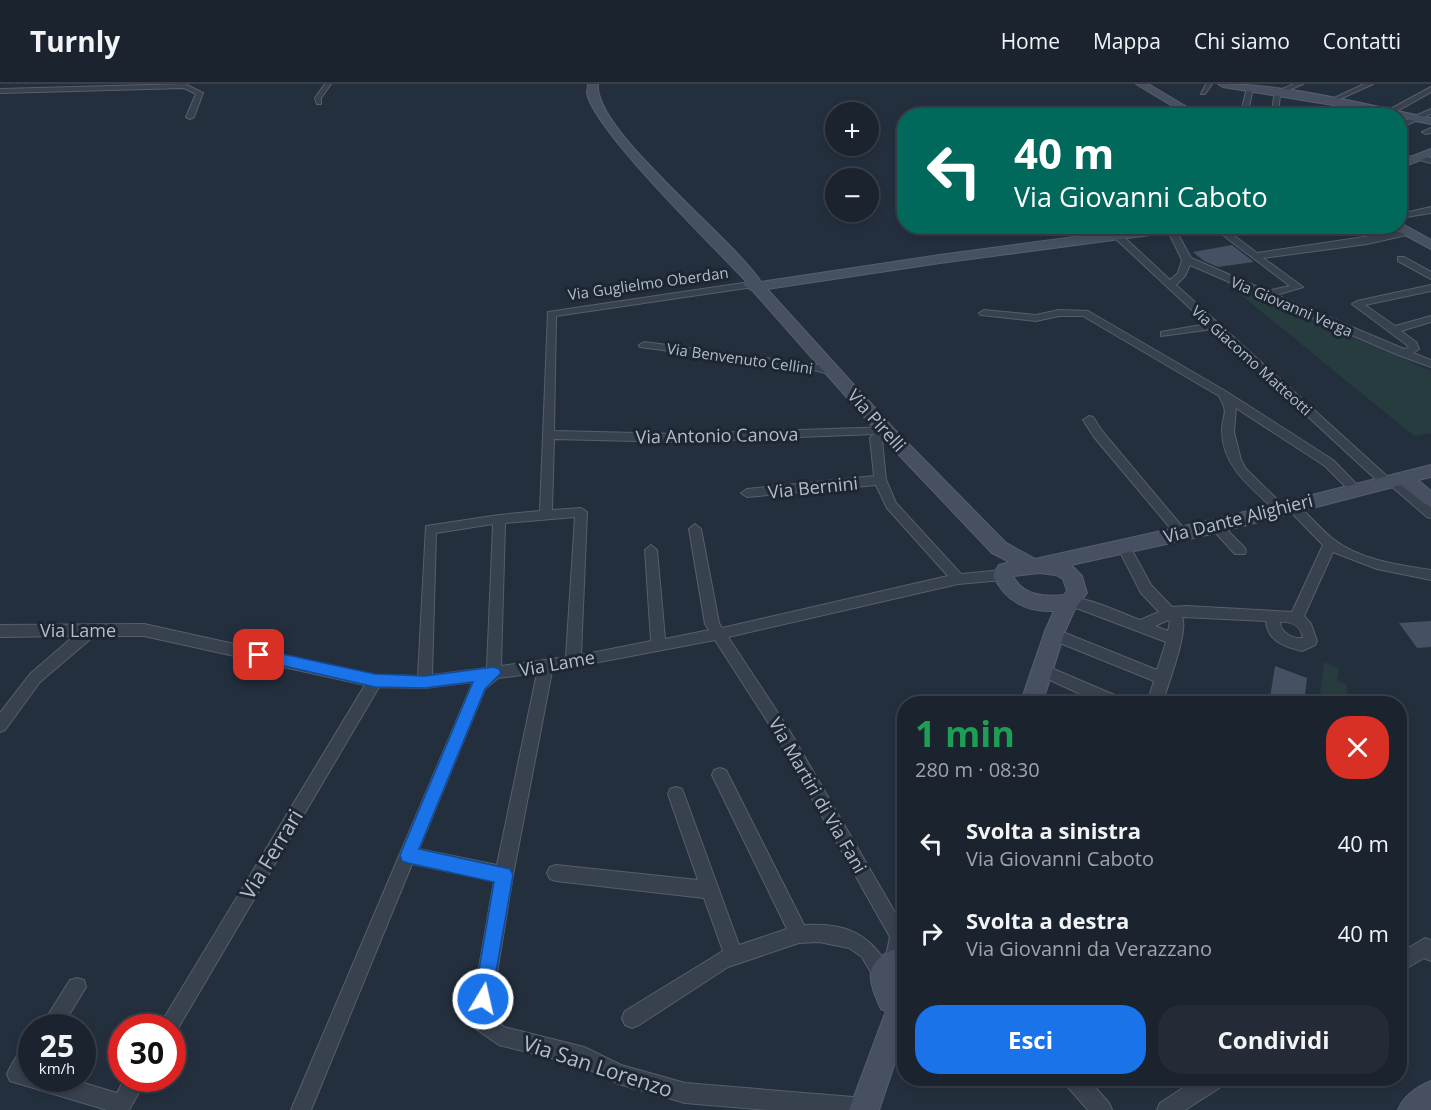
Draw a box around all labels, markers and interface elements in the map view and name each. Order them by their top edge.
text: Turnly [30,22,120,60]
text: Home [1001,27,1060,55]
text: Mappa [1093,27,1161,55]
text: Chi siamo [1194,27,1290,55]
text: Contatti [1323,27,1401,55]
map controls [825,102,879,222]
button: + [825,102,879,156]
text: 40 m [1014,124,1114,181]
icon: left [915,132,993,210]
button: − [825,168,879,222]
text: Via Giovanni Caboto [1014,178,1268,215]
street label: Via Guglielmo Oberdan [566,262,730,304]
street label: Via Giovanni Verga [1228,271,1356,341]
street label: Via Giacomo Matteotti [1188,301,1316,419]
street label: Via Benvenuto Cellini [666,338,814,378]
street label: Via Pirelli [843,384,911,456]
street label: Via Antonio Canova [635,422,799,448]
street label: Via Bernini [767,470,859,504]
street label: Via Dante Alighieri [1161,488,1315,548]
street label: Via Lame [40,618,116,642]
pin [233,629,284,680]
icon: arrive [242,638,275,671]
street label: Via Lame [517,645,597,681]
text: 1 min [915,709,1015,758]
street label: Via Martiri di Via Fani [764,713,872,877]
button: close [1326,716,1389,779]
text: 280 m · 08:30 [915,756,1040,783]
street label: Via Ferrari [233,804,309,904]
text: Svolta a sinistra [966,815,1141,845]
icon: left [915,827,948,860]
text: 40 m [1338,828,1389,858]
text: Via Giovanni Caboto [966,845,1154,872]
text: Svolta a destra [966,905,1129,935]
icon: right [915,917,948,950]
text: 40 m [1338,918,1389,948]
text: Via Giovanni da Verazzano [966,935,1212,962]
position arrow [451,967,515,1031]
button: Esci [915,1005,1146,1074]
button: Condividi [1158,1005,1389,1074]
speed limit sign: 30 [108,1014,186,1092]
text: 25 [40,1025,74,1066]
street label: Via San Lorenzo [520,1029,676,1103]
text: km/h [39,1058,75,1078]

